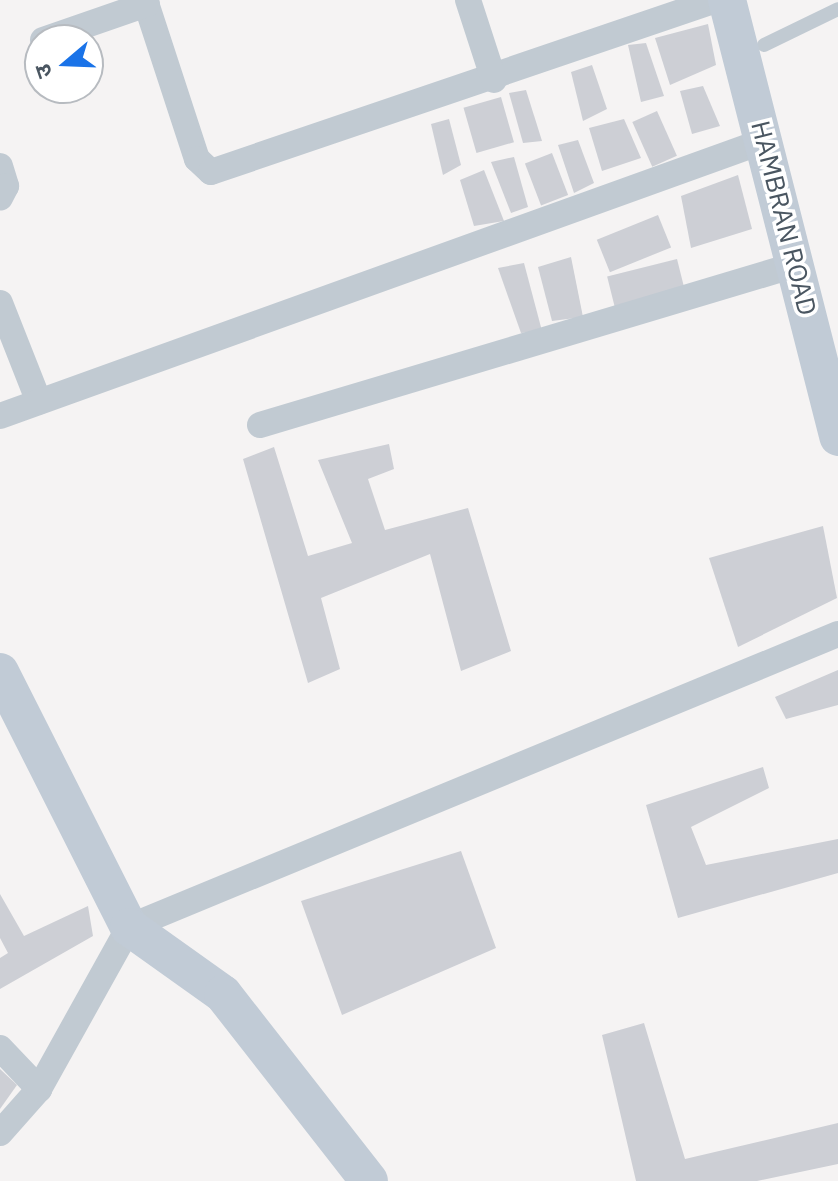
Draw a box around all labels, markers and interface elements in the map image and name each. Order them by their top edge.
north arrow [24,24,104,104]
text: उ [27,61,59,82]
street label: HAMBRAN ROAD [745,117,823,319]

